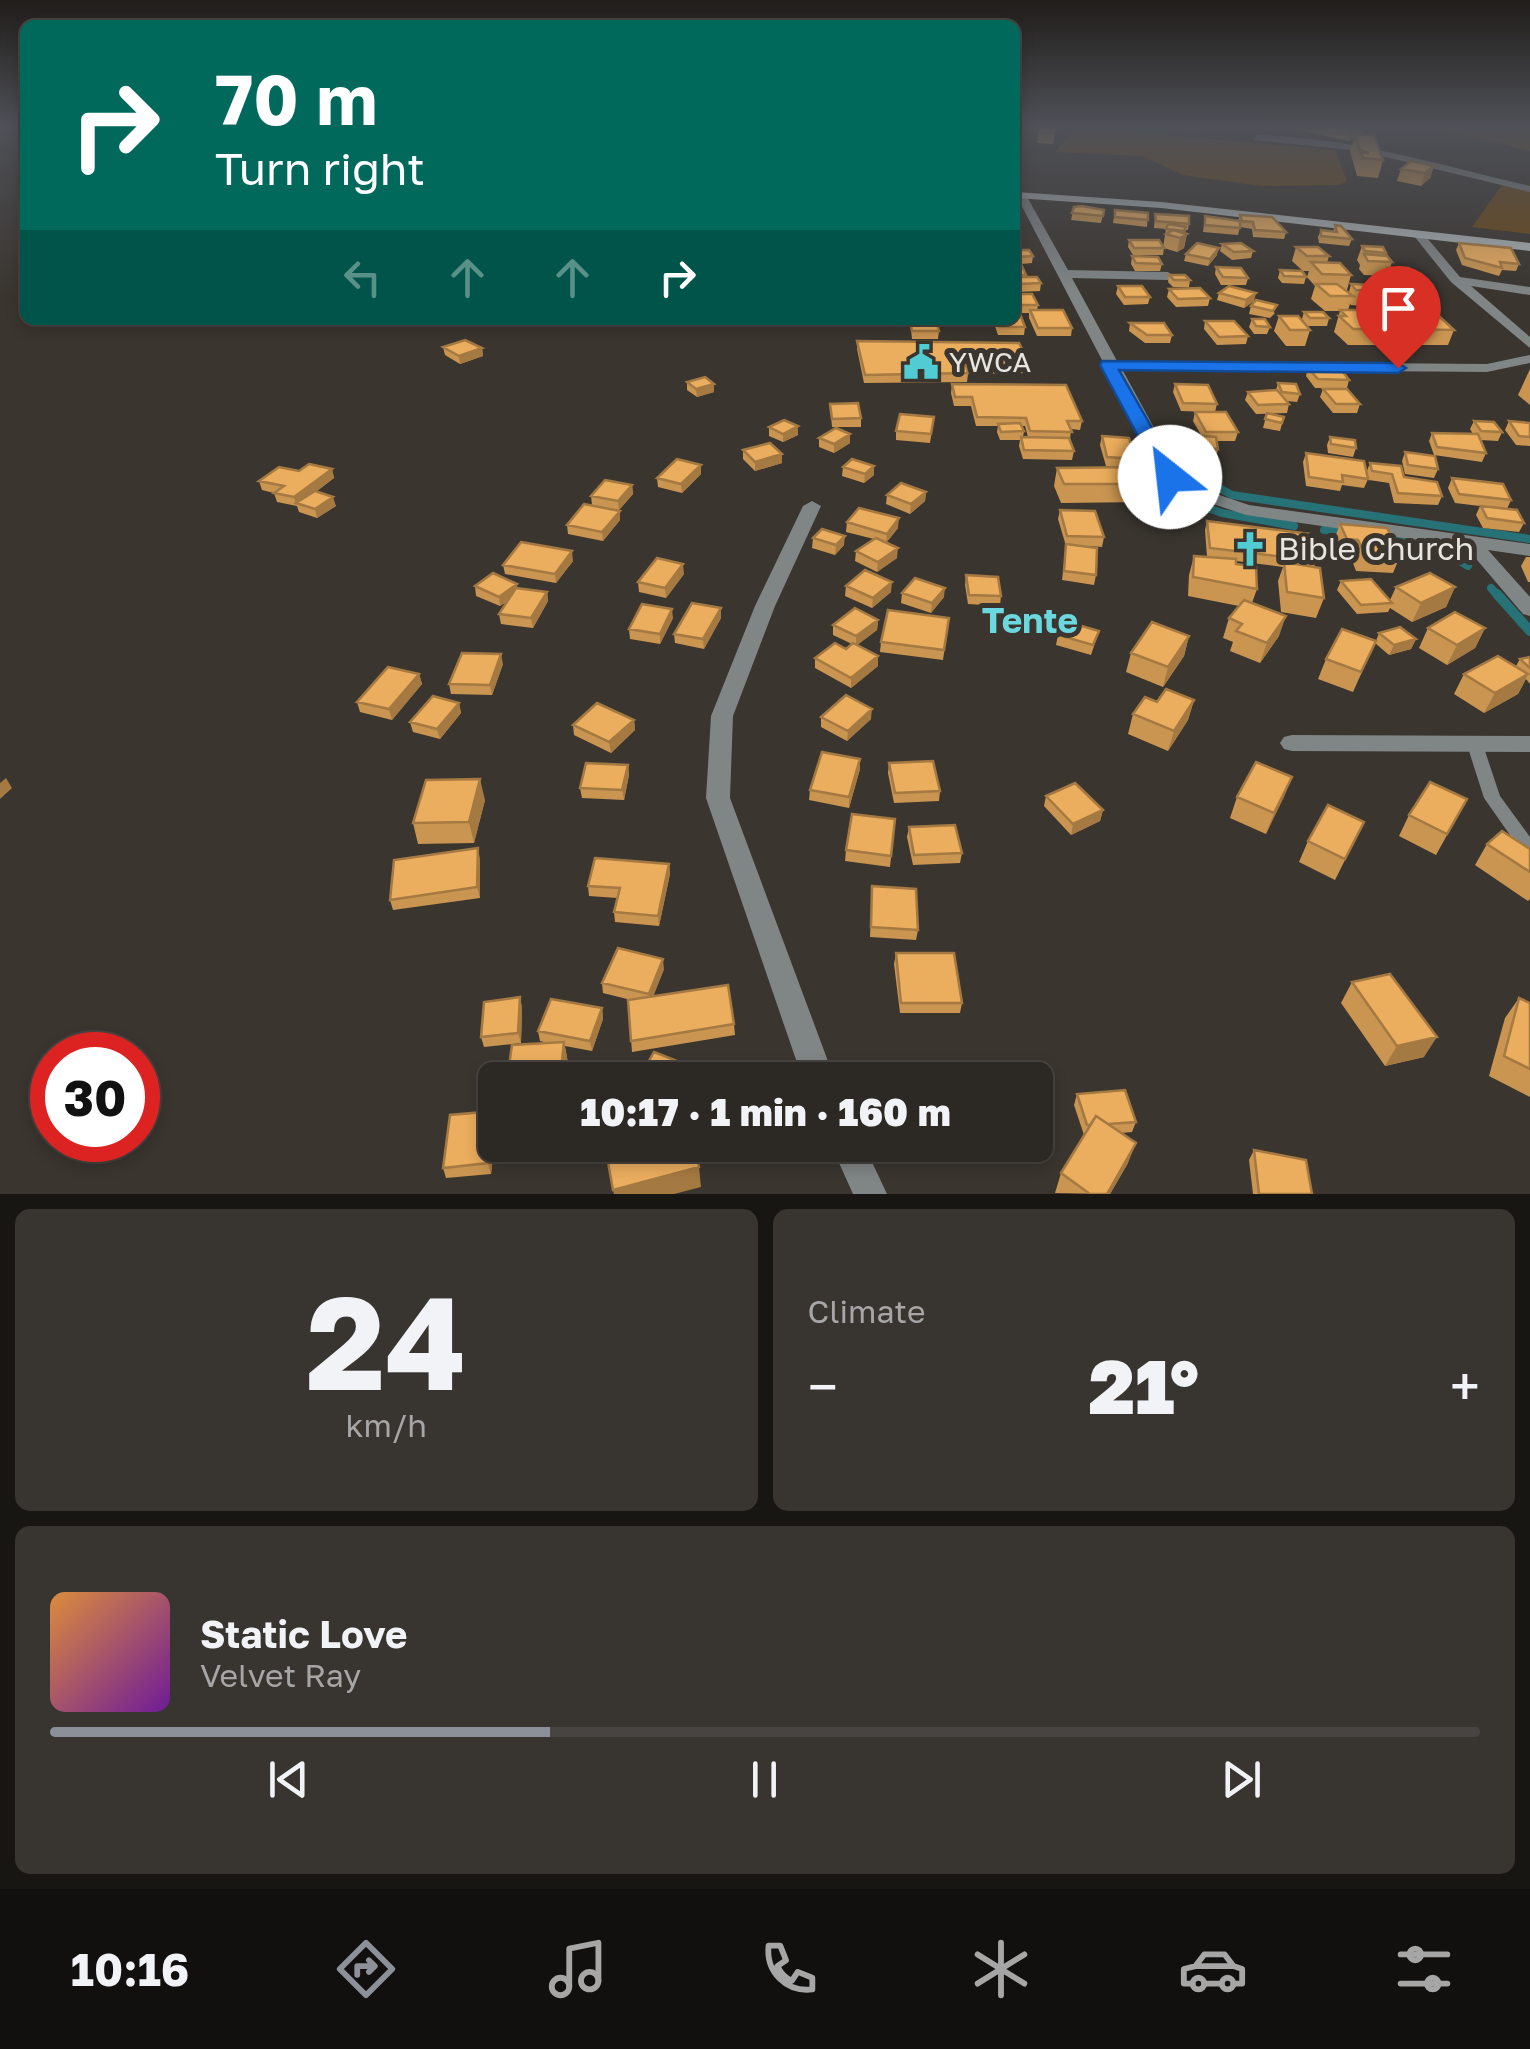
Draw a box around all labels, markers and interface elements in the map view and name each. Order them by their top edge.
text: 70 m [215,56,377,140]
icon: right [50,60,180,190]
text: Turn right [215,141,425,195]
icon: left [335,250,390,305]
icon: ahead [440,250,495,305]
icon: ahead [545,250,600,305]
icon: right [650,250,705,305]
pin [1356,266,1441,369]
icon: arrive [1371,281,1426,336]
public building icon: YWCA [902,343,940,381]
place label: YWCA [949,345,1032,378]
position arrow [1118,425,1222,529]
place label: Bible Church [1278,529,1474,567]
church icon: Bible Church [1231,530,1269,568]
district label: Tente [982,599,1078,641]
speed limit sign: 30 [30,1032,160,1162]
text: 10:17 · 1 min · 160 m [580,1089,951,1134]
text: 24 [306,1263,467,1419]
text: Climate [808,1292,926,1330]
text: 21° [1089,1340,1199,1431]
text: − [808,1353,838,1419]
text: + [1450,1353,1480,1419]
text: km/h [346,1406,427,1444]
text: Static Love [200,1611,407,1656]
text: Velvet Ray [200,1656,361,1694]
icon: previous [261,1752,316,1807]
icon: pause [737,1752,792,1807]
icon: next [1214,1752,1269,1807]
icon: directions [331,1934,401,2004]
icon: music [543,1934,613,2004]
icon: phone [754,1934,824,2004]
icon: climate [966,1934,1036,2004]
icon: car [1178,1934,1248,2004]
icon: filters [1389,1934,1459,2004]
text: 10:16 [71,1942,189,1996]

